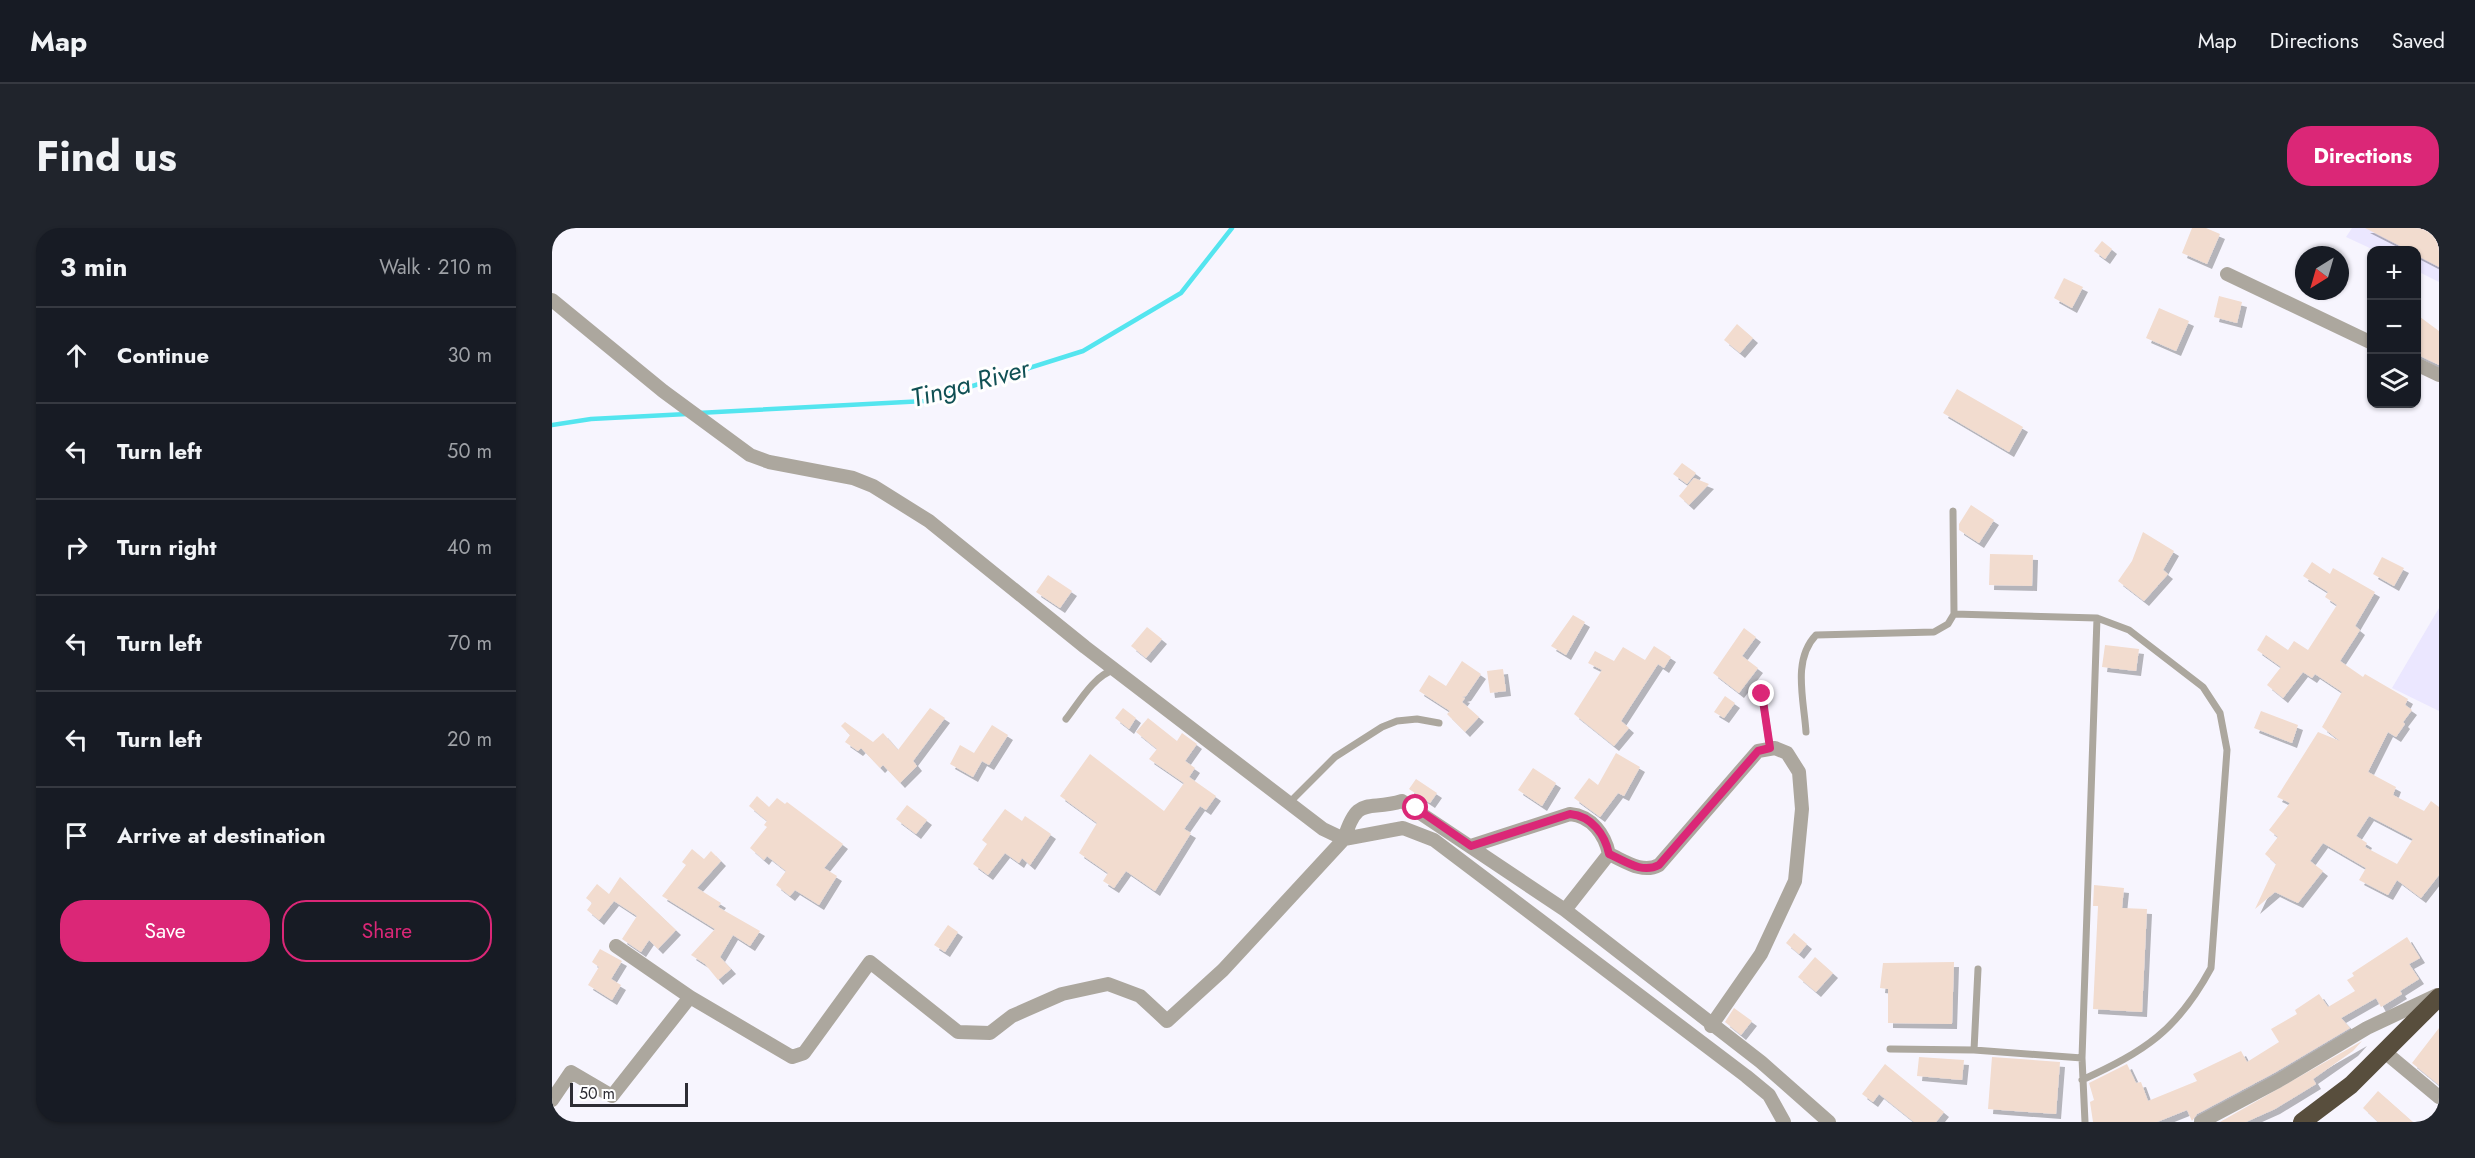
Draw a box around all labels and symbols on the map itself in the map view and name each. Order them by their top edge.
north arrow [2295,246,2349,300]
water label: Tinga River [907,349,1035,417]
route end [1748,680,1774,706]
route start [1402,794,1428,820]
scale bar [570,1080,688,1108]

